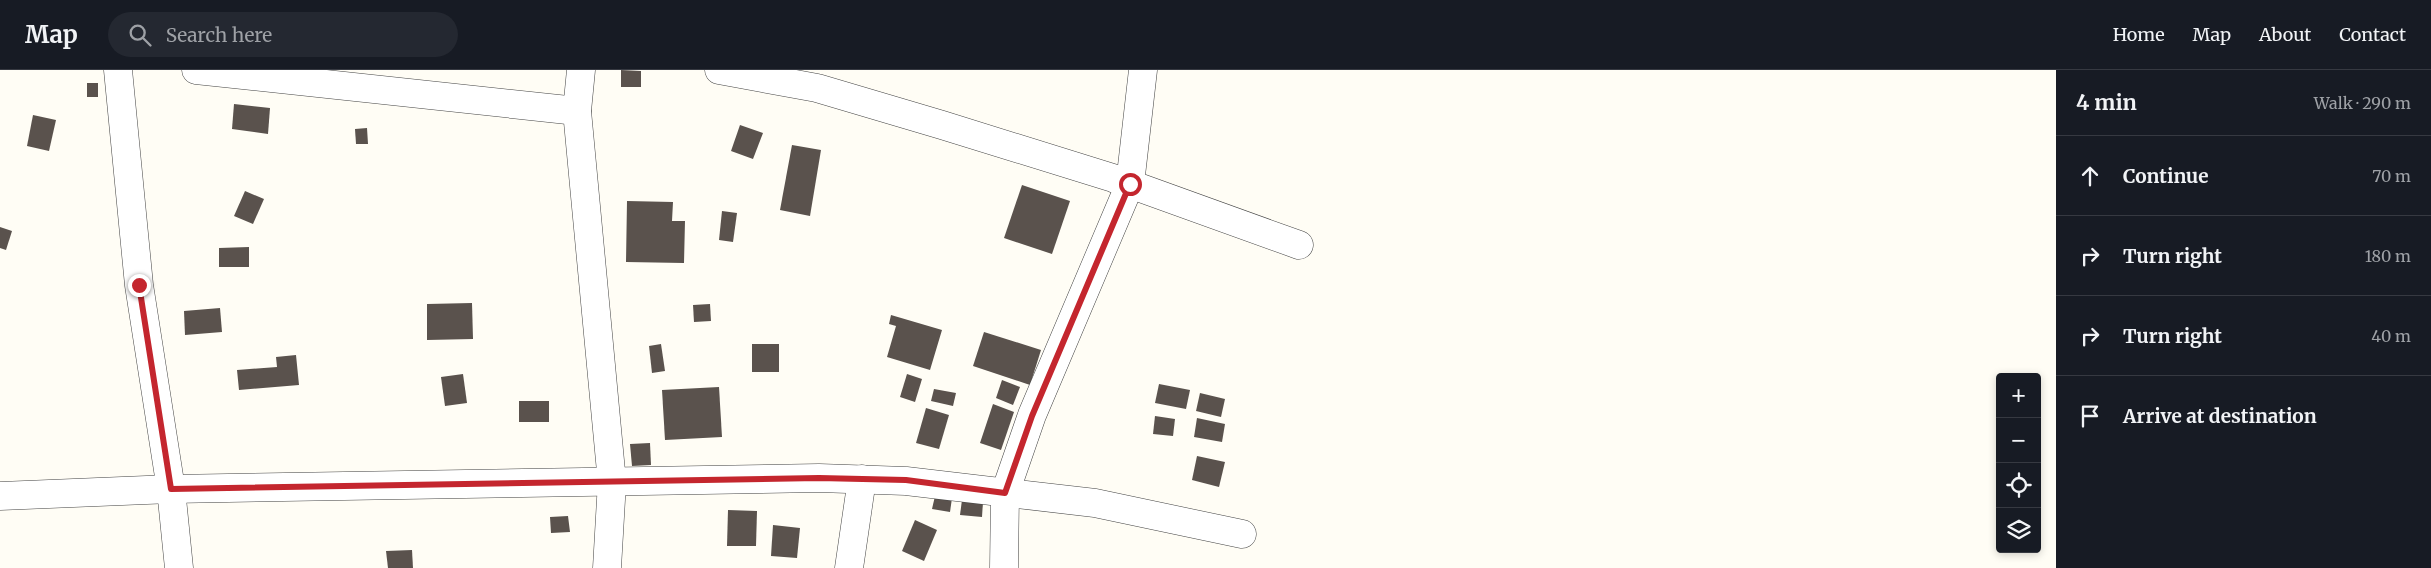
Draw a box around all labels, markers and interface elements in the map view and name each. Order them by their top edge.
search box [108,12,458,57]
text: Map [25,19,78,50]
icon: search [126,21,154,49]
text: Search here [166,23,272,47]
text: Home [2113,23,2165,46]
text: Map [2193,23,2231,46]
text: About [2259,23,2311,46]
text: Contact [2339,23,2406,46]
text: 4 min [2076,89,2137,116]
text: Walk · 290 m [2314,93,2411,113]
icon: ahead [2076,162,2104,190]
text: Continue [2123,164,2209,188]
text: 70 m [2372,166,2411,186]
route start [1119,173,1142,196]
icon: right [2076,242,2104,270]
text: Turn right [2123,244,2222,268]
text: 180 m [2365,246,2411,266]
route end [128,274,151,297]
icon: right [2076,322,2104,350]
text: Turn right [2123,324,2222,348]
text: 40 m [2371,326,2411,346]
map controls [1996,373,2041,553]
button: + [1996,373,2041,418]
icon: arrive [2076,402,2104,430]
text: Arrive at destination [2123,404,2317,428]
button: − [1996,418,2041,463]
button: locate [1996,463,2041,508]
button: layers [1996,508,2041,553]

